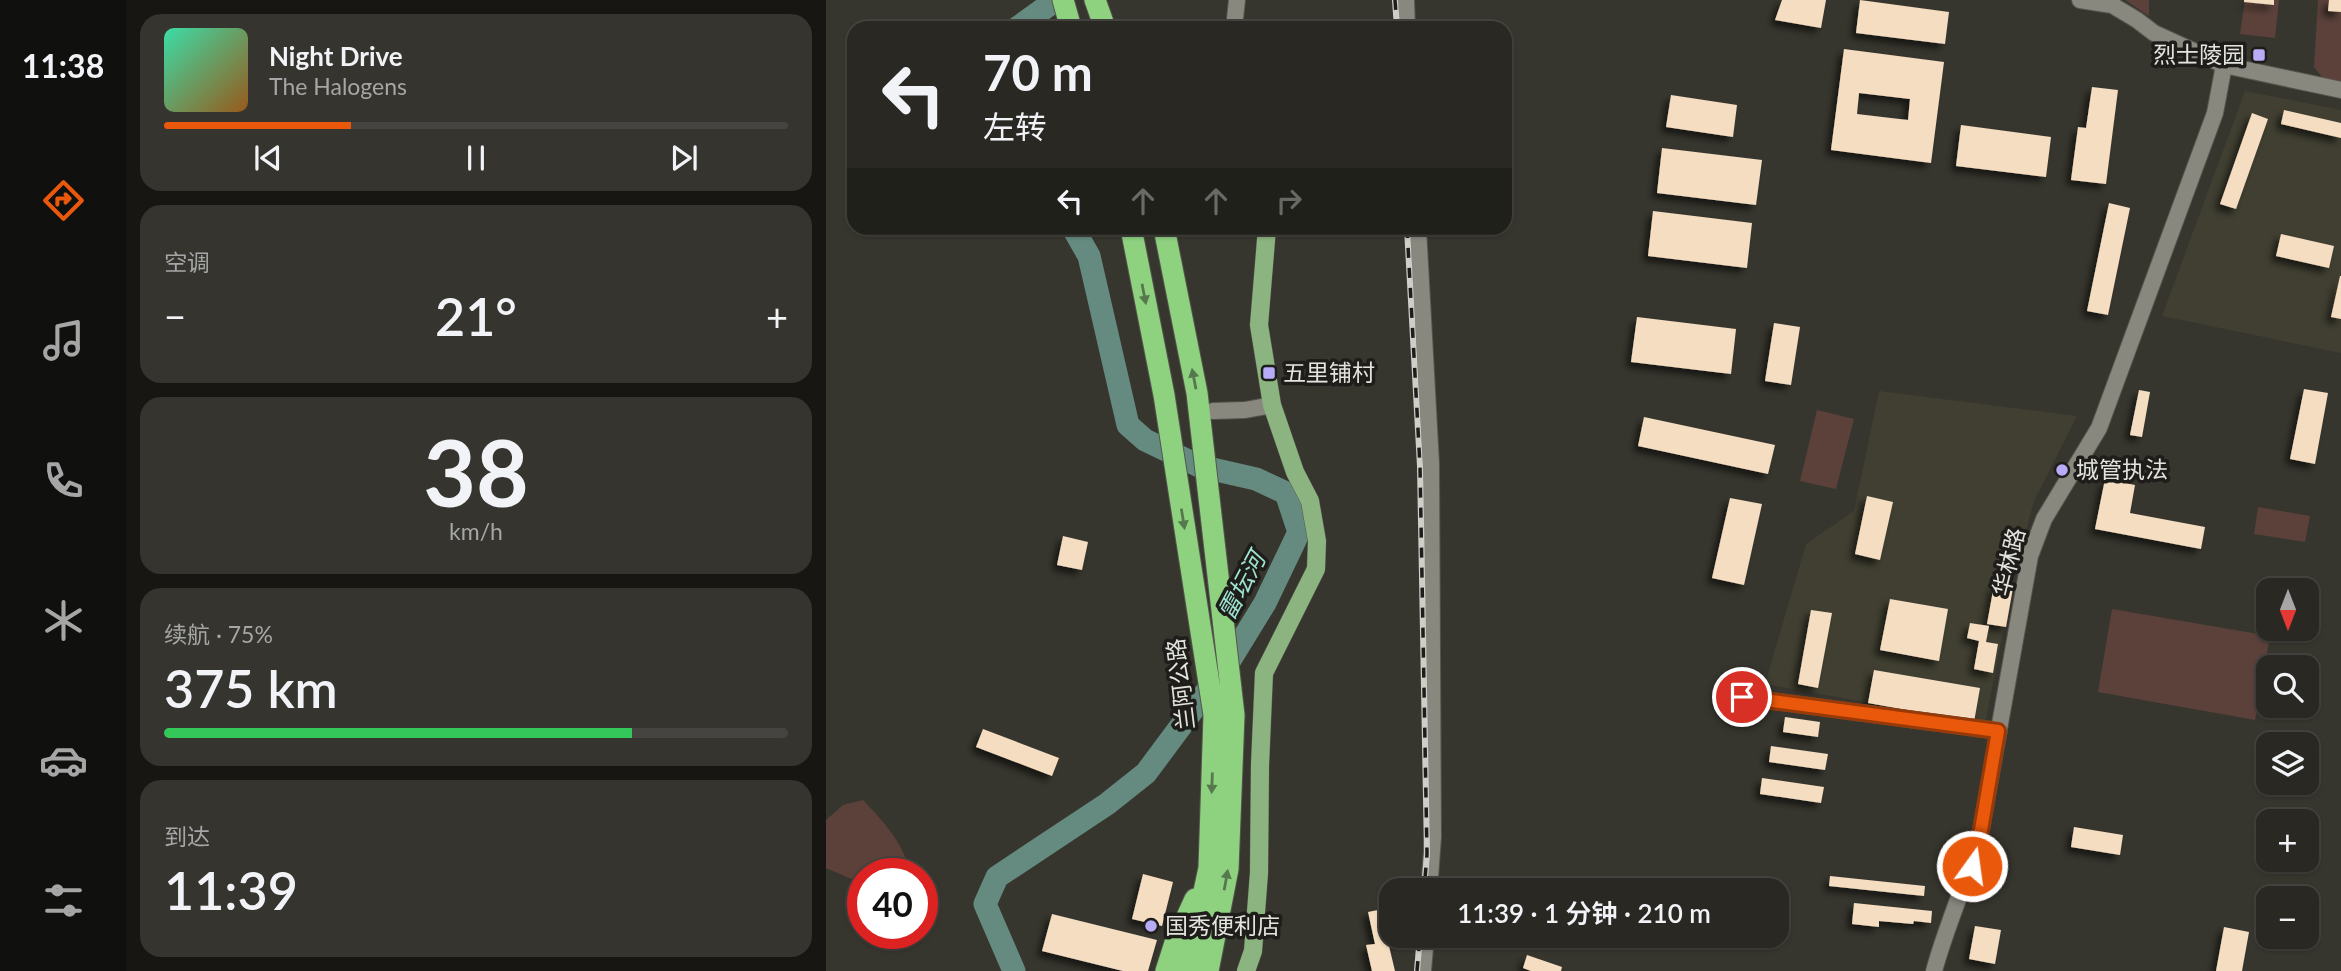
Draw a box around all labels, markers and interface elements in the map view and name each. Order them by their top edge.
text: Night Drive [269,40,403,72]
place label: 烈士陵园 [2153,40,2245,68]
text: 70 m [983,43,1093,101]
text: 11:38 [22,46,104,85]
marker: 烈士陵园 [2251,47,2267,63]
icon: left [868,49,959,140]
text: The Halogens [269,72,407,100]
text: 左转 [983,107,1047,146]
icon: previous [249,139,287,177]
icon: pause [457,139,495,177]
icon: next [665,139,703,177]
icon: directions [39,176,88,225]
icon: left [1051,182,1089,220]
icon: ahead [1124,182,1162,220]
icon: ahead [1197,182,1235,220]
icon: right [1270,182,1308,220]
text: 空调 [164,248,210,276]
one-way arrow [1139,283,1150,305]
text: 21° [435,285,517,347]
text: − [164,293,186,339]
text: + [766,293,788,339]
icon: music [39,316,88,365]
place label: 五里铺村 [1283,358,1375,386]
marker: 五里铺村 [1261,365,1277,381]
one-way arrow [1188,368,1199,390]
text: 38 [423,417,529,526]
place label: 城管执法 [2076,455,2168,483]
icon: phone [39,456,88,505]
marker: 城管执法 [2054,462,2070,478]
one-way arrow [1178,508,1189,530]
text: km/h [449,517,503,545]
street label: 华林路 [1986,525,2030,599]
water label: 雷坛河 [1211,543,1272,624]
north arrow [2256,578,2319,640]
map controls [2256,578,2319,949]
icon: climate [39,596,88,645]
text: 续航 · 75% [164,620,273,648]
street label: 兰阿公路 [1161,637,1200,731]
button: search [2256,655,2319,718]
text: 375 km [164,657,338,719]
pin [1712,667,1772,727]
icon: arrive [1723,678,1761,716]
button: layers [2256,732,2319,795]
icon: car [39,736,88,785]
one-way arrow [1206,773,1218,795]
button: + [2256,809,2319,872]
text: 到达 [164,822,210,850]
position arrow [1935,829,2009,903]
speed limit sign: 40 [847,858,938,949]
text: 11:39 [164,859,298,921]
one-way arrow [1221,869,1232,891]
icon: filters [39,876,88,925]
button: − [2256,886,2319,949]
text: 11:39 · 1 分钟 · 210 m [1457,897,1711,929]
place label: 国秀便利店 [1165,911,1280,939]
marker: 国秀便利店 [1143,918,1159,934]

